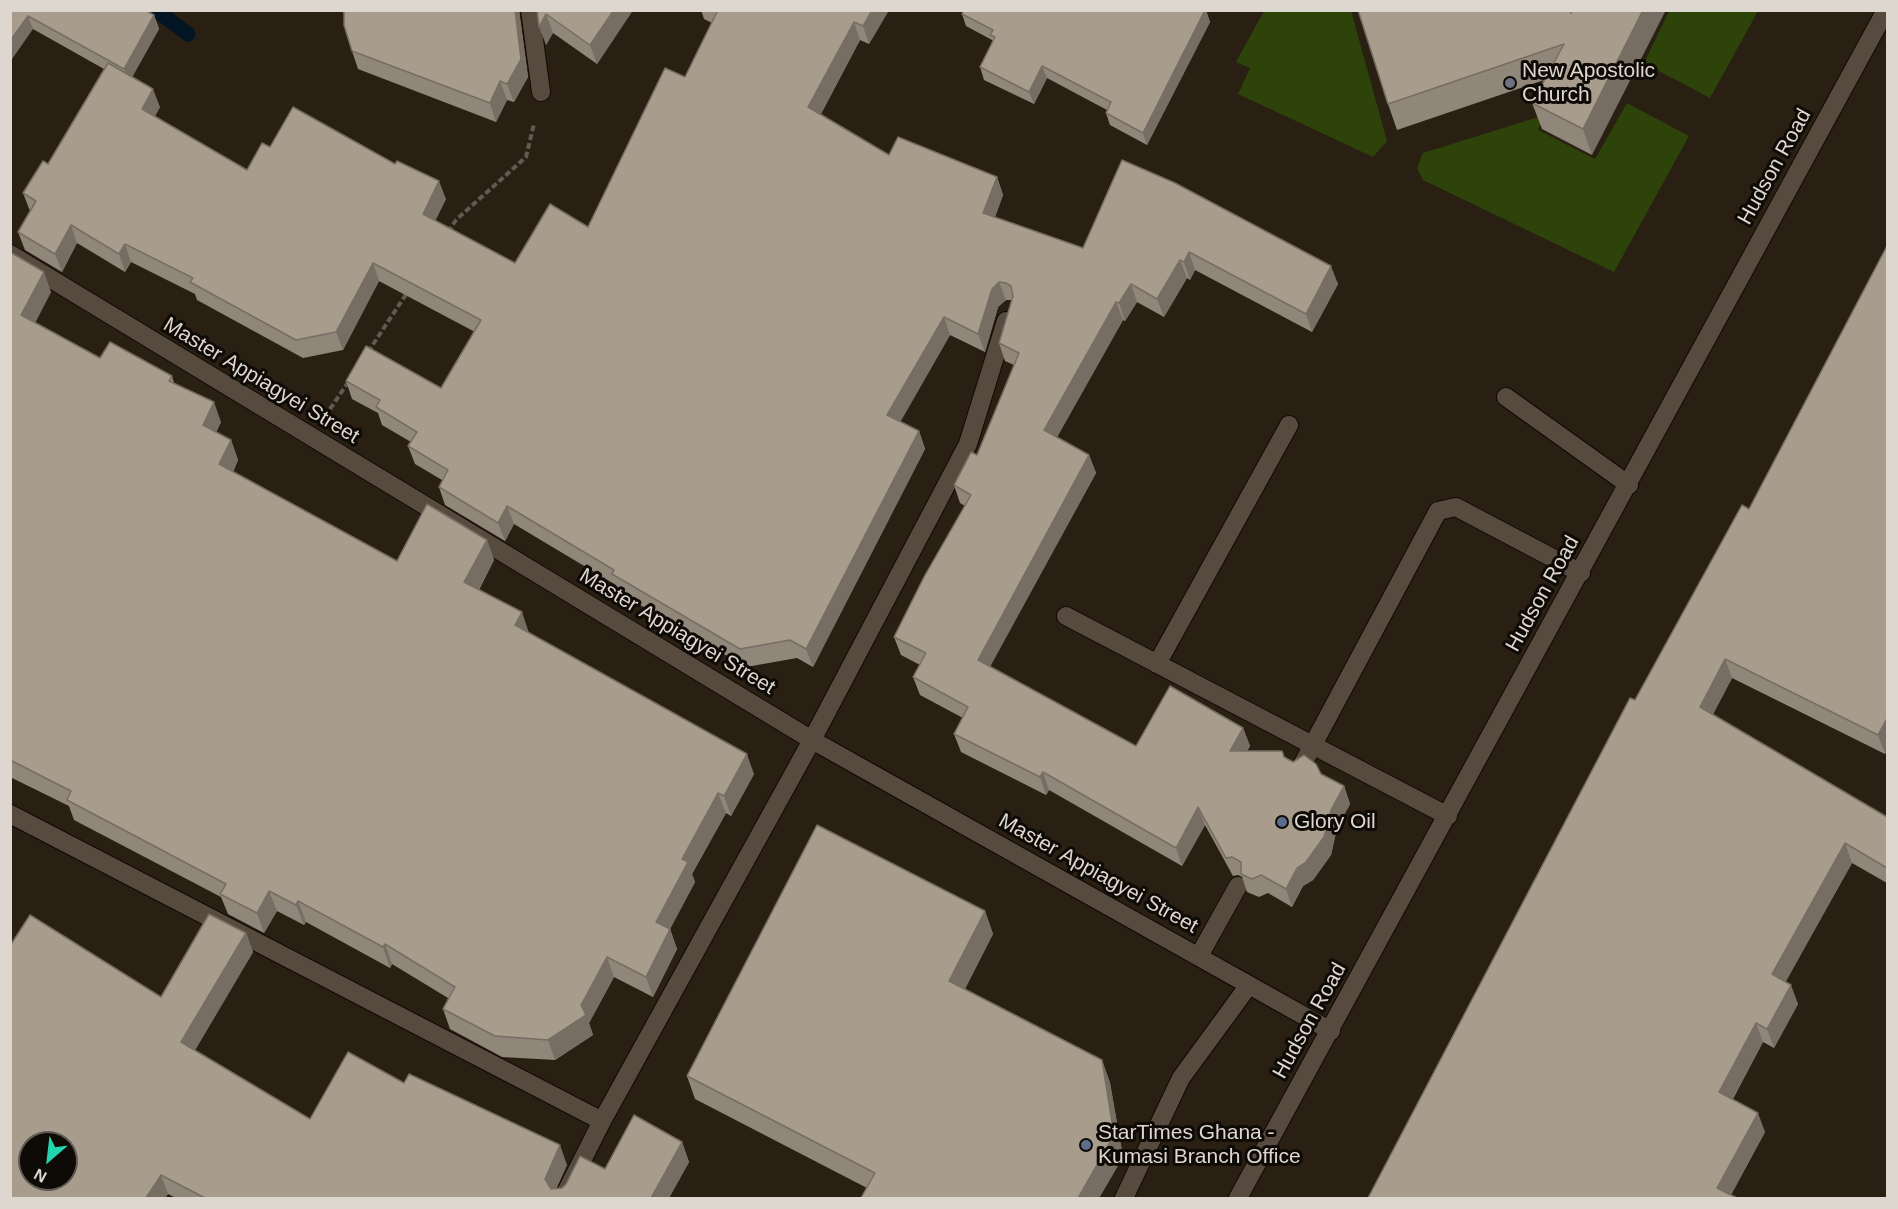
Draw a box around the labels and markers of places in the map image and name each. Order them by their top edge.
place label: New Apostolic Church [1522,58,1655,108]
marker: New Apostolic Church [1503,76,1517,90]
place label: Glory Oil [1294,809,1376,835]
marker: Glory Oil [1275,815,1289,829]
place label: StarTimes Ghana - Kumasi Branch Office [1098,1120,1301,1170]
marker: StarTimes Ghana - Kumasi Branch Office [1079,1138,1093,1152]

